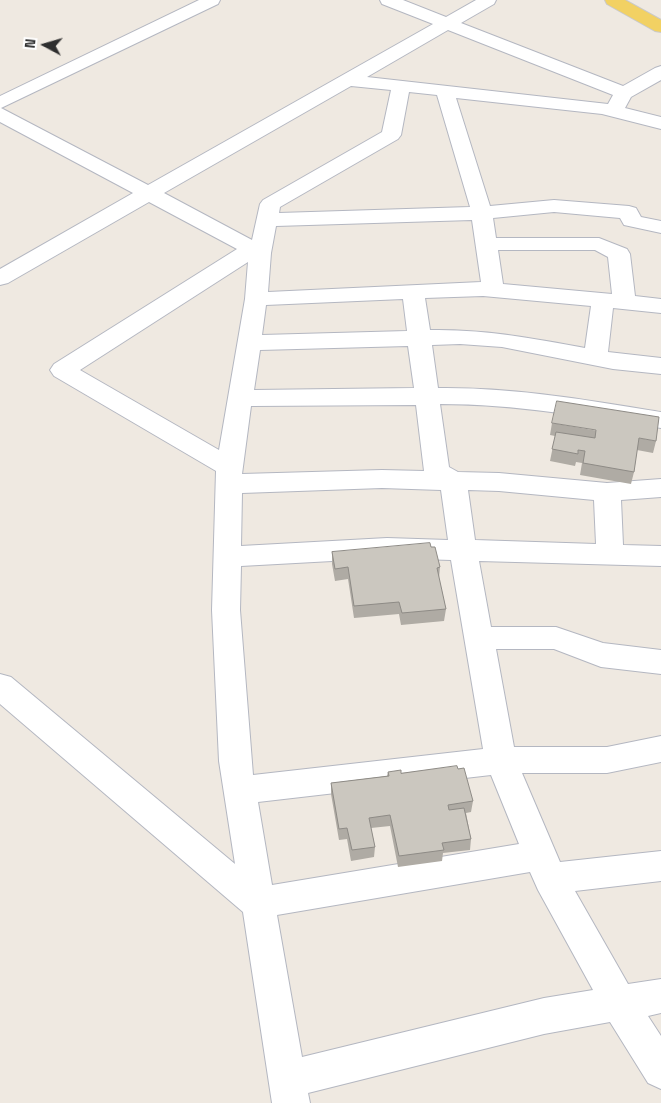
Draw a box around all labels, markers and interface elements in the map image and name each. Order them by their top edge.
north arrow [20,20,70,70]
text: N [21,38,40,49]

